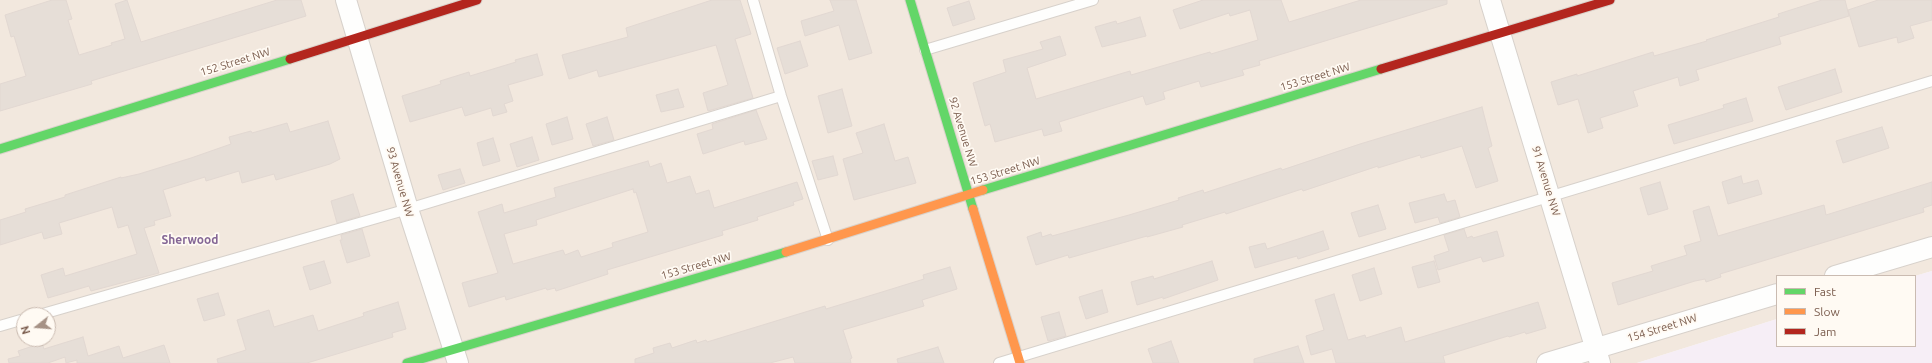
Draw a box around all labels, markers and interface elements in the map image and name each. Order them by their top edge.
street label: 152 Street NW [198,45,272,79]
street label: 153 Street NW [1278,60,1352,94]
street label: 92 Avenue NW [946,95,980,169]
street label: 91 Avenue NW [1529,144,1563,218]
street label: 93 Avenue NW [384,145,416,219]
street label: 153 Street NW [968,154,1042,188]
district label: Sherwood [162,233,218,247]
street label: 153 Street NW [659,250,733,282]
legend [1776,275,1916,347]
text: Fast [1814,285,1836,298]
text: Slow [1814,305,1840,318]
north arrow [16,307,56,347]
street label: 154 Street NW [1625,311,1699,345]
text: N [19,325,32,336]
text: Jam [1814,325,1836,338]

